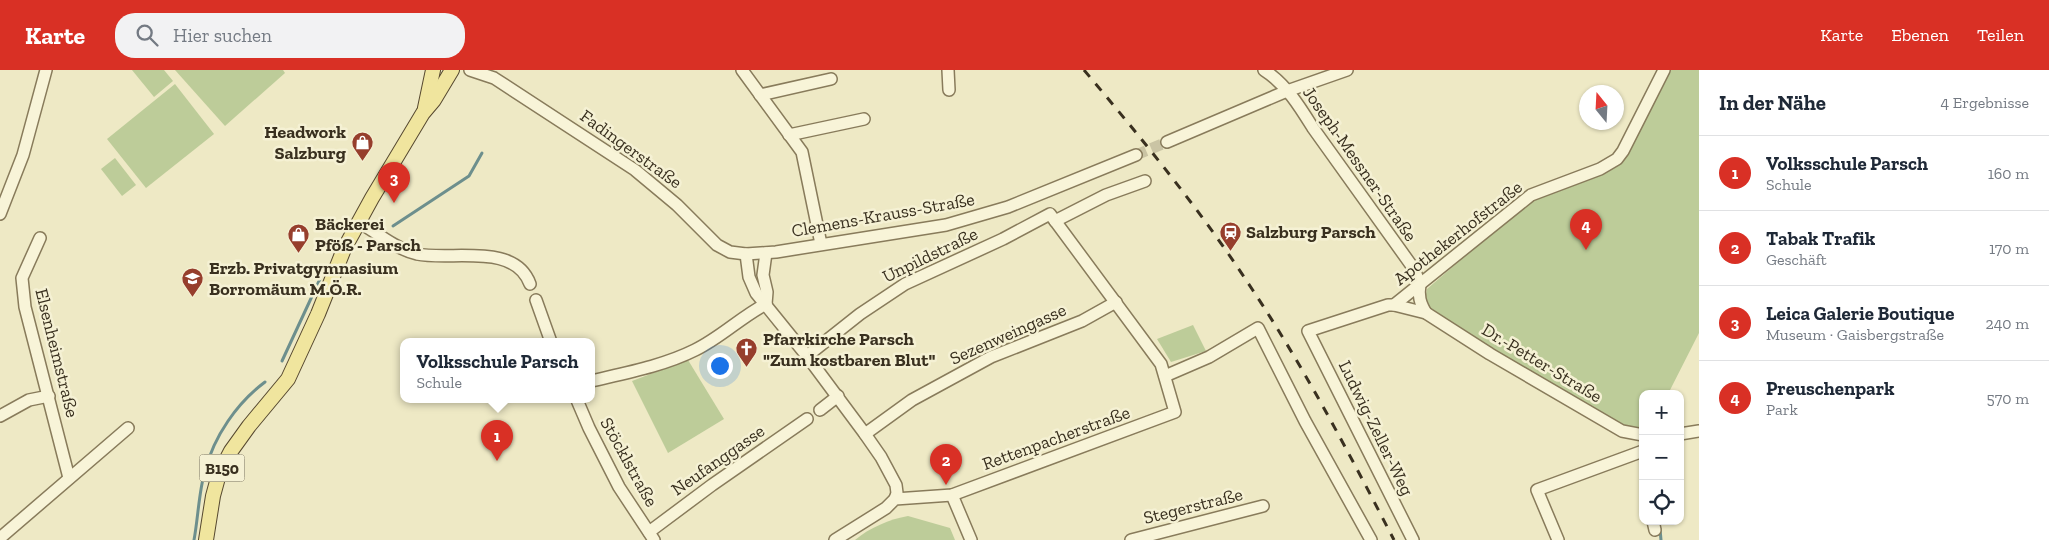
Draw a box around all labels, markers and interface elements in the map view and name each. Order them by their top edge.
search box [115,13,465,58]
text: Karte [25,21,85,50]
icon: search [133,21,161,49]
text: Hier suchen [173,24,272,47]
text: Karte [1820,24,1863,46]
text: Ebenen [1891,24,1949,46]
text: Teilen [1977,24,2024,46]
street label: Joseph-Messner-Straße [1298,82,1422,246]
north arrow [1579,85,1624,130]
text: In der Nähe [1719,90,1826,115]
text: 4 Ergebnisse [1941,93,2029,112]
street label: Fadingerstraße [576,105,686,193]
place label: Headwork Salzburg [264,121,346,164]
shop icon: Headwork Salzburg [350,130,374,161]
text: Volksschule Parsch [1766,152,1928,175]
pin: 3 [378,162,410,203]
text: 1 [1732,164,1738,183]
text: 160 m [1988,164,2029,183]
text: Schule [1766,175,1812,194]
street label: Apothekerhofstraße [1389,176,1527,290]
street label: Clemens-Krauss-Straße [790,188,976,242]
pin: 4 [1570,209,1602,250]
place label: Bäckerei Pföß - Parsch [315,213,422,256]
station icon: Salzburg Parsch [1218,220,1242,251]
place label: Salzburg Parsch [1246,221,1376,243]
shop icon: Bäckerei Pföß - Parsch [287,222,311,253]
street label: Unpildstraße [879,222,981,288]
text: Tabak Trafik [1766,227,1875,250]
text: 2 [1731,239,1739,258]
text: 170 m [1989,239,2029,258]
text: Geschäft [1766,250,1827,269]
place label: Erzb. Privatgymnasium Borromäum M.Ö.R. [209,257,399,300]
school or university icon: Erzb. Privatgymnasium Borromäum M.Ö.R. [181,266,205,297]
street label: Elsenheimstraße [30,286,84,420]
street label: Sezenweingasse [946,299,1070,369]
text: Leica Galerie Boutique [1766,302,1954,325]
text: 3 [1731,314,1739,333]
text: 240 m [1985,314,2029,333]
street label: Dr.-Petter-Straße [1478,319,1606,407]
text: Museum · Gaisbergstraße [1766,325,1944,344]
place label: Pfarrkirche Parsch "Zum kostbaren Blut" [763,328,935,371]
church icon: Pfarrkirche Parsch "Zum kostbaren Blut" [735,337,759,368]
popup [400,338,595,403]
text: Volksschule Parsch [416,350,579,373]
your location [707,353,733,379]
street label: Ludwig-Zeller-Weg [1334,357,1418,499]
text: Schule [416,373,462,392]
text: Preuschenpark [1766,377,1894,400]
text: 4 [1730,389,1740,408]
text: 570 m [1987,389,2029,408]
map controls [1639,390,1684,525]
button: + [1639,390,1684,435]
text: Park [1766,400,1798,419]
street label: Rettenpacherstraße [979,401,1133,475]
street label: Stöcklstraße [595,413,663,511]
pin: 1 [481,420,513,461]
street label: Neufanggasse [667,420,769,500]
button: − [1639,435,1684,480]
pin: 2 [930,444,962,485]
road number: B150 [200,454,244,482]
button: locate [1639,480,1684,525]
street label: Stegerstraße [1141,483,1245,529]

